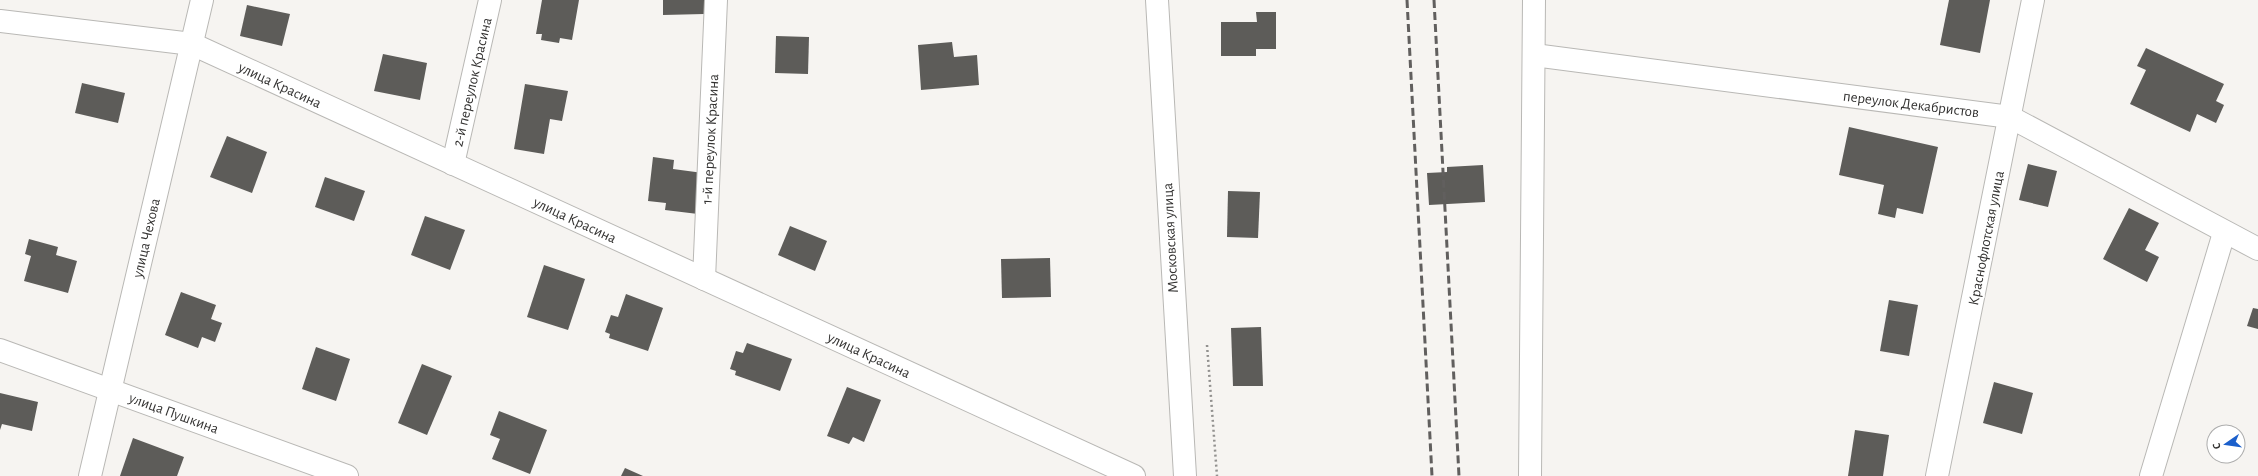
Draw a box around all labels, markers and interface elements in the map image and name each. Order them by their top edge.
street label: 2-й переулок Красина [450,16,495,148]
street label: улица Красина [235,59,324,111]
street label: 1-й переулок Красина [700,73,721,205]
street label: переулок Декабристов [1842,89,1980,120]
street label: Краснофлотская улица [1966,169,2007,307]
street label: Московская улица [1160,182,1181,293]
street label: улица Красина [530,194,619,246]
street label: улица Чехова [130,197,163,280]
street label: улица Красина [824,329,913,381]
street label: улица Пушкина [126,390,221,437]
north arrow [2206,424,2246,464]
text: С [2211,442,2223,450]

